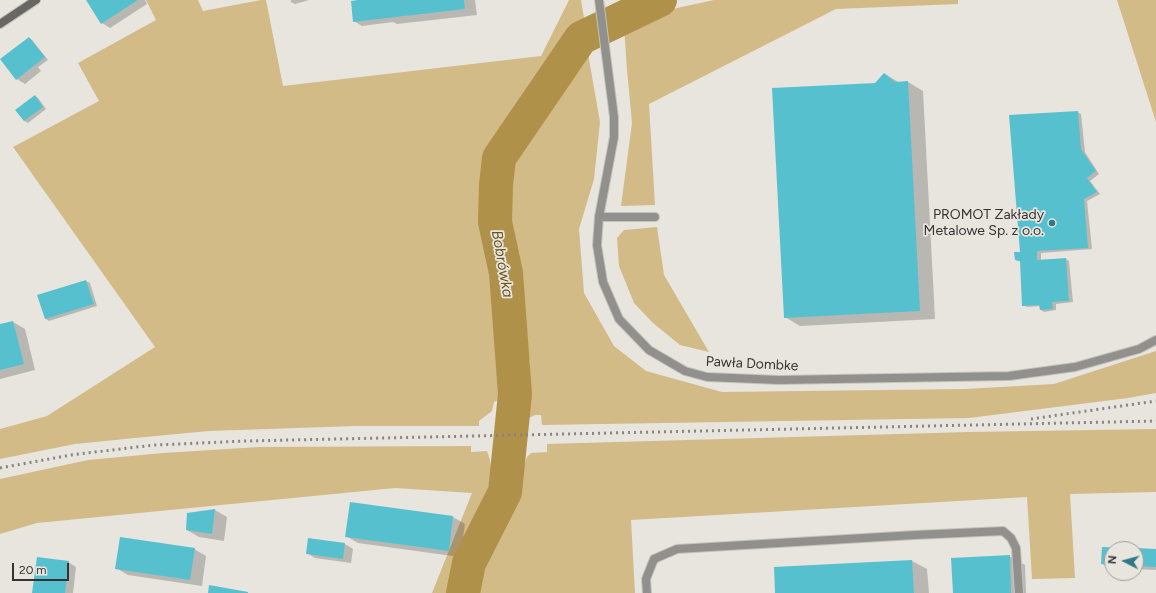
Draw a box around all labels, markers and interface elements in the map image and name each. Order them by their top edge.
place label: PROMOT Zakłady Metalowe Sp. z o.o. [924,207,1044,240]
marker: PROMOT Zakłady Metalowe Sp. z o.o. [1047,218,1057,228]
water label: Bobrówka [487,229,517,299]
street label: Pawła Dombke [705,353,799,375]
north arrow [1104,541,1144,581]
scale bar [14,555,71,581]
text: N [1106,555,1119,565]
text: 20 m [19,563,47,577]

